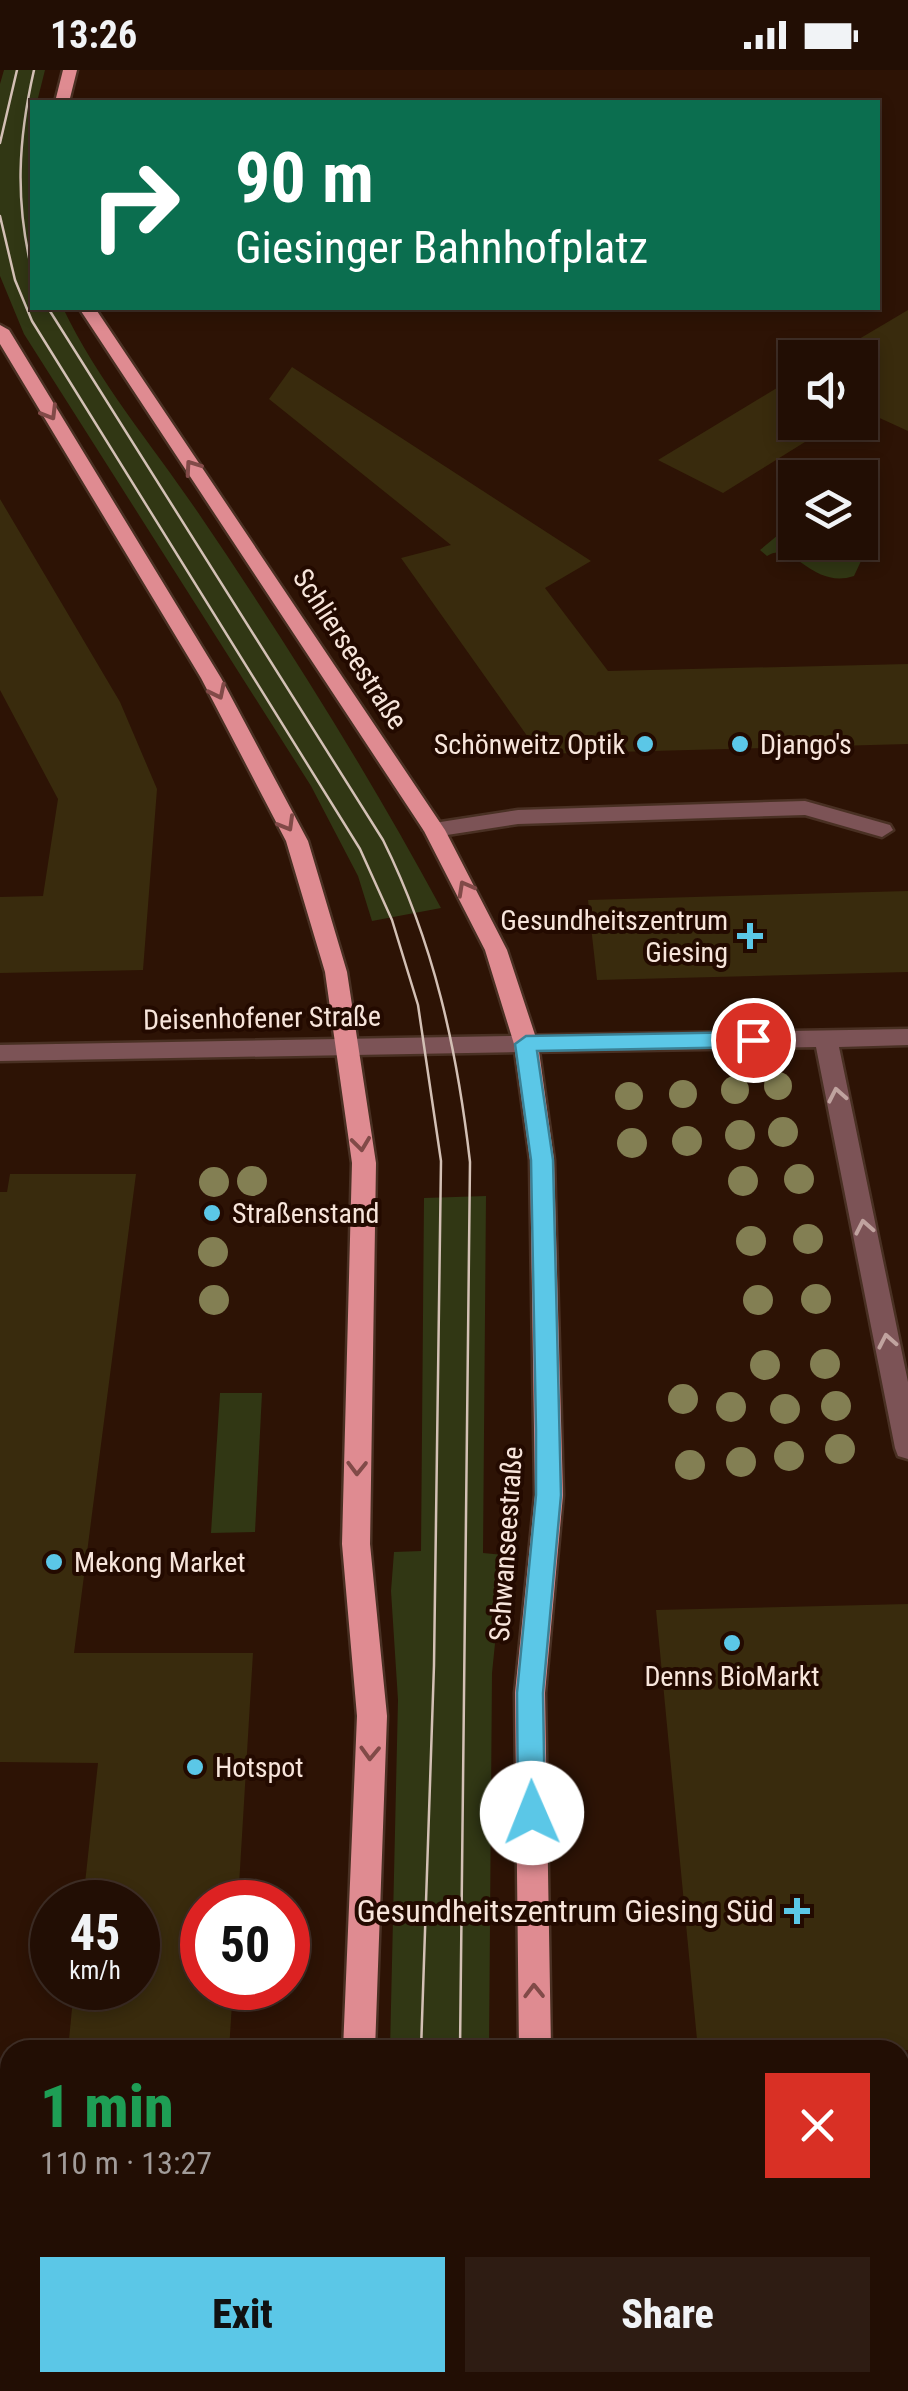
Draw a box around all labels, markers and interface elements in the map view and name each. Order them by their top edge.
text: 13:26 [50,13,137,57]
text: 90 m [235,137,374,219]
icon: right [70,140,200,270]
text: Giesinger Bahnhofplatz [235,221,648,274]
map controls [778,340,878,560]
button: sound [778,340,878,440]
one-way arrow [38,402,57,420]
one-way arrow [186,460,205,479]
button: layers [778,460,878,560]
street label: Schlierseestraße [286,563,414,735]
one-way arrow [206,682,226,700]
place label: Schönweitz Optik [434,728,625,761]
place label: Django's [760,728,852,761]
marker: Schönweitz Optik [634,733,656,755]
marker: Django's [729,733,751,755]
one-way arrow [275,814,295,832]
one-way arrow [458,880,478,898]
place label: Gesundheitszentrum Giesing [500,904,728,969]
marker: Gesundheitszentrum Giesing [737,923,763,949]
pin [711,998,796,1083]
street label: Deisenhofener Straße [143,999,381,1037]
icon: arrive [726,1013,781,1068]
one-way arrow [827,1086,848,1103]
one-way arrow [350,1135,371,1152]
place label: Straßenstand [232,1197,379,1230]
marker: Straßenstand [201,1202,223,1224]
one-way arrow [854,1219,875,1236]
one-way arrow [877,1333,898,1350]
street label: Schwanseestraße [483,1445,529,1643]
one-way arrow [347,1461,368,1477]
place label: Mekong Market [74,1546,246,1579]
marker: Mekong Market [43,1551,65,1573]
marker: Denns BioMarkt [721,1632,743,1654]
place label: Denns BioMarkt [644,1660,820,1693]
one-way arrow [360,1746,381,1761]
place label: Hotspot [215,1751,304,1784]
marker: Hotspot [184,1756,206,1778]
position arrow [480,1761,584,1865]
speed limit sign: 50 [180,1880,310,2010]
place label: Gesundheitszentrum Giesing Süd [357,1892,774,1930]
marker: Gesundheitszentrum Giesing Süd [784,1898,810,1924]
text: 45 [70,1904,120,1962]
text: km/h [69,1956,121,1985]
one-way arrow [524,1983,545,1999]
text: 1 min [40,2071,174,2142]
button: close [765,2073,870,2178]
text: 110 m · 13:27 [40,2144,212,2182]
button: Exit [40,2257,445,2372]
button: Share [465,2257,870,2372]

